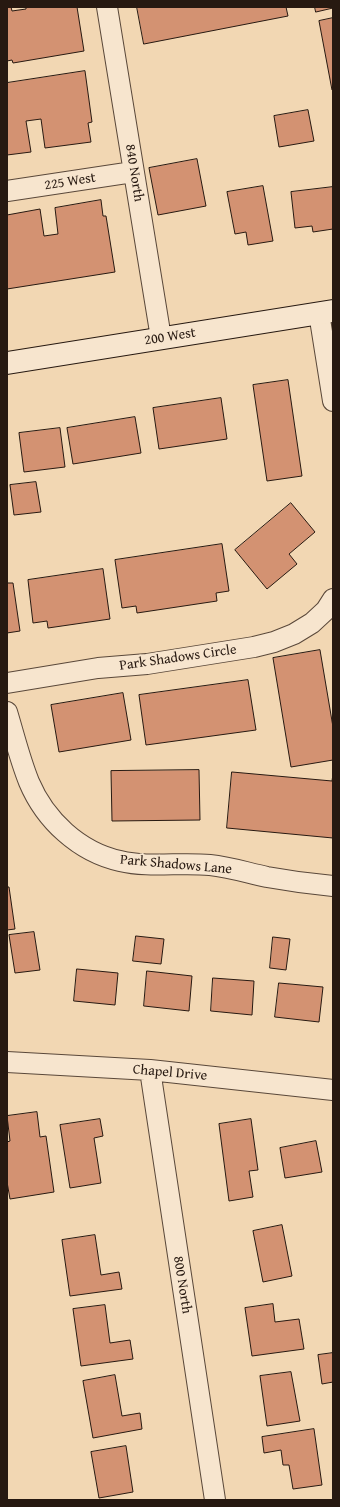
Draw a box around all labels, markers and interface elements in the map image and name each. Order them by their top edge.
street label: 840 North [121,143,147,203]
street label: 225 West [43,170,97,194]
street label: 200 West [143,325,197,349]
street label: Park Shadows Circle [118,641,238,675]
street label: Park Shadows Lane [119,852,233,878]
street label: Chapel Drive [132,1061,208,1085]
street label: 800 North [169,1255,195,1315]

